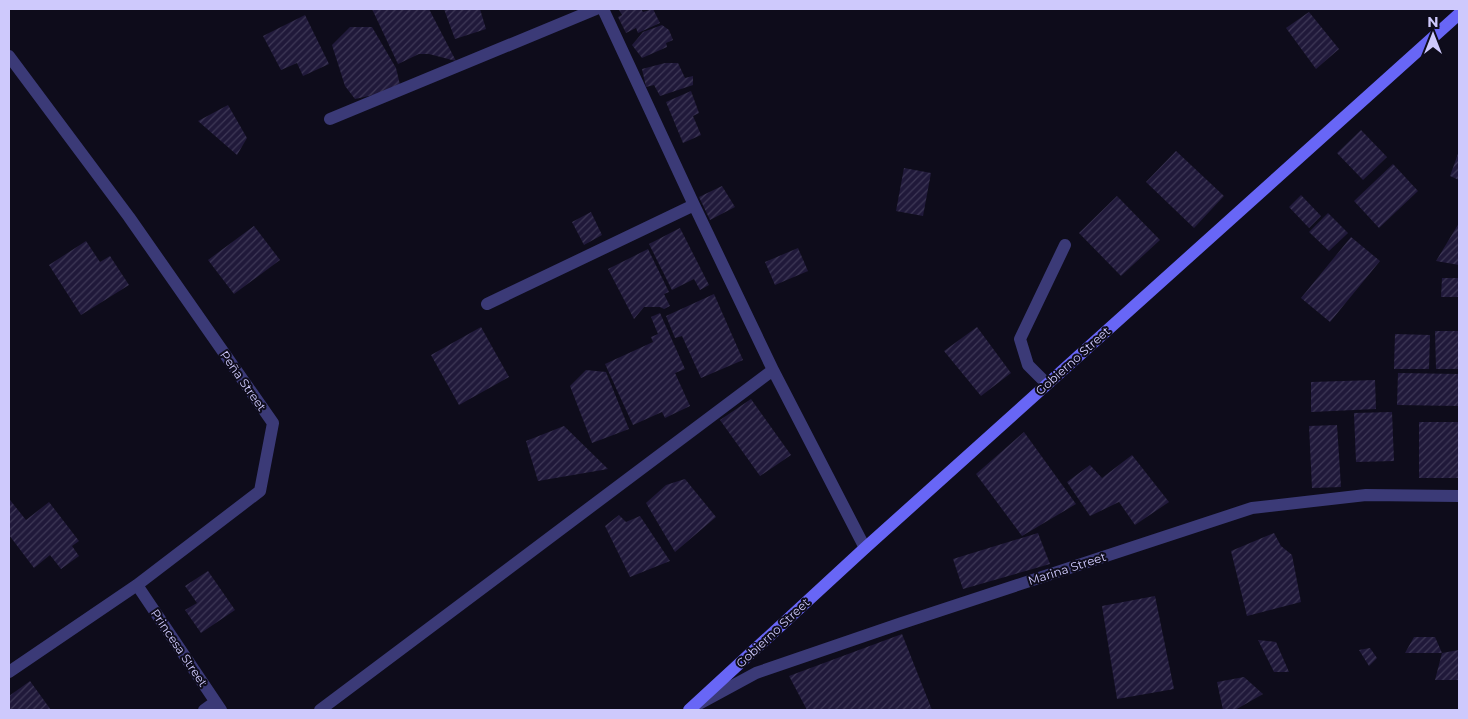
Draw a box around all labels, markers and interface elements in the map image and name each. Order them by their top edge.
north arrow [1408,10,1458,60]
text: N [1427,13,1439,31]
street label: Gobierno Street [1032,323,1113,398]
street label: Peña Street [217,348,270,414]
street label: Marina Street [1026,549,1108,588]
street label: Gobierno Street [733,595,813,671]
street label: Princesa Street [148,606,211,690]

